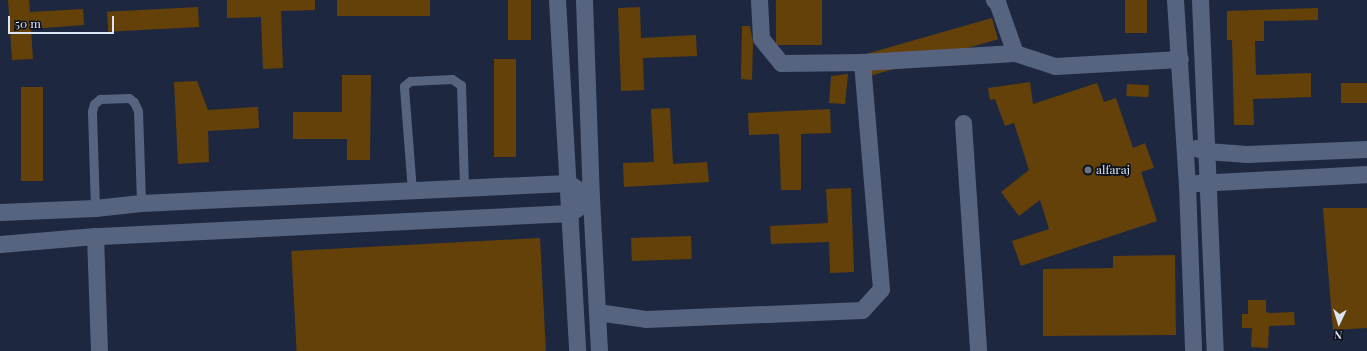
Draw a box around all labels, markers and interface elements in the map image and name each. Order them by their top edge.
scale bar [10,8,116,34]
text: 50 m [15,15,41,31]
place label: alfaraj [1096,163,1130,177]
marker: alfaraj [1083,165,1093,175]
north arrow [1319,303,1359,343]
text: N [1334,328,1343,343]

